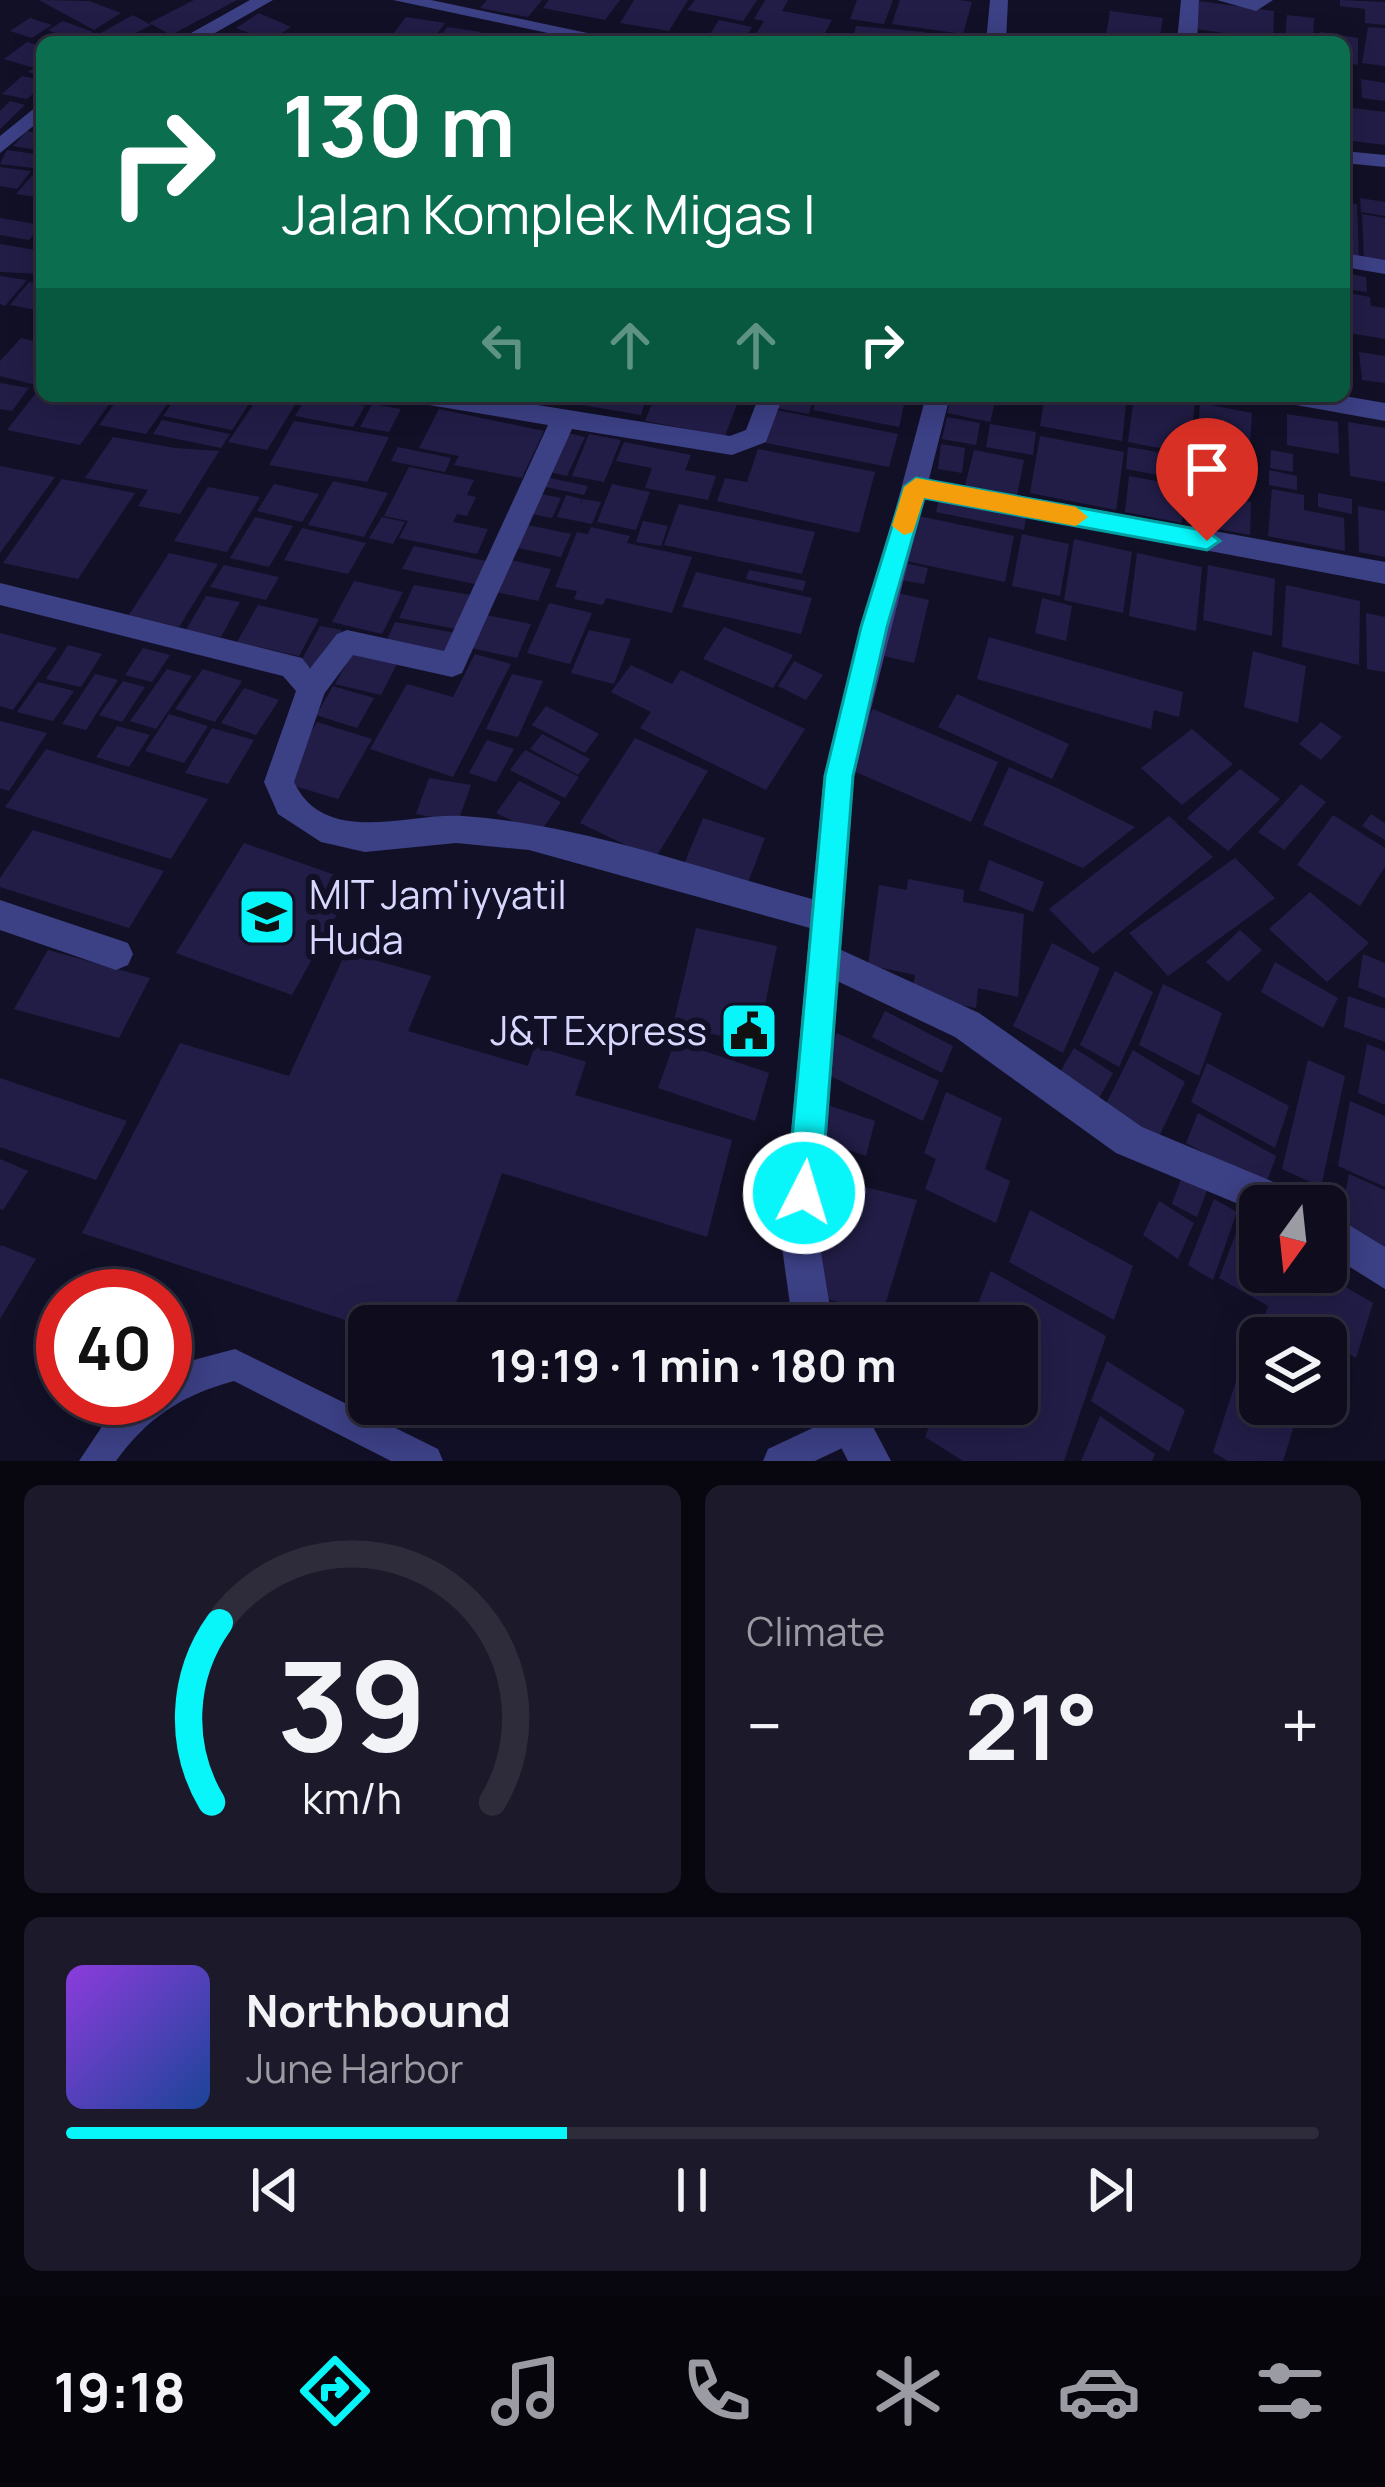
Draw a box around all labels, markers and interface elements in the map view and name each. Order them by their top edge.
text: 130 m [282,67,515,182]
icon: right [84,84,240,240]
text: Jalan Komplek Migas I [282,176,816,250]
icon: left [471,312,537,378]
icon: ahead [597,312,663,378]
icon: ahead [723,312,789,378]
icon: right [849,312,915,378]
pin [1156,418,1258,541]
icon: arrive [1174,436,1240,502]
place label: MIT Jam'iyyatil Huda [309,867,567,966]
school or university icon: MIT Jam'iyyatil Huda [236,886,298,948]
public building icon: J&T Express [718,1000,780,1062]
place label: J&T Express [490,1003,707,1057]
position arrow [741,1130,867,1256]
north arrow [1239,1185,1347,1293]
map controls [1239,1185,1347,1425]
speed limit sign: 40 [36,1269,192,1425]
button: layers [1239,1317,1347,1425]
text: 19:19 · 1 min · 180 m [489,1334,897,1396]
text: Climate [747,1604,885,1658]
text: 39 [277,1618,427,1788]
text: 21° [965,1664,1098,1787]
text: − [747,1680,782,1770]
text: + [1281,1680,1319,1770]
text: km/h [302,1768,402,1827]
text: Northbound [246,1979,511,2041]
text: June Harbor [246,2041,464,2095]
icon: previous [242,2157,308,2223]
icon: pause [659,2157,725,2223]
icon: next [1077,2157,1143,2223]
icon: directions [293,2349,377,2433]
icon: music [484,2349,568,2433]
icon: phone [675,2349,759,2433]
icon: climate [866,2349,950,2433]
icon: car [1057,2349,1141,2433]
icon: filters [1248,2349,1332,2433]
text: 19:18 [53,2354,186,2428]

